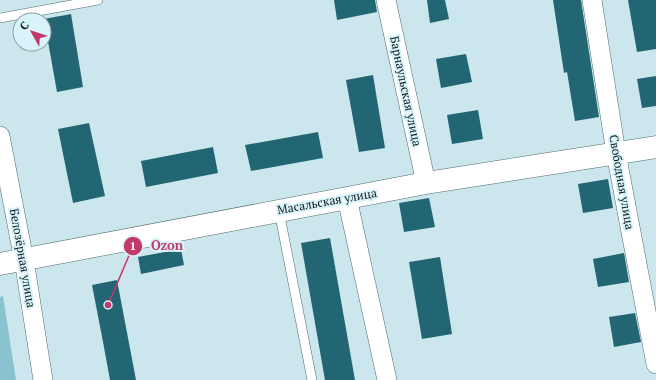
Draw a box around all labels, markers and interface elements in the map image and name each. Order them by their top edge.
north arrow [12,12,52,52]
text: С [17,19,32,33]
street label: Барнаульская улица [387,35,425,147]
street label: Свободная улица [606,133,638,231]
street label: Масальская улица [276,185,378,217]
street label: Белозёрная улица [7,207,39,309]
callout: Ozon [123,233,191,258]
text: Ozon [151,236,184,254]
text: 1 [130,238,136,253]

